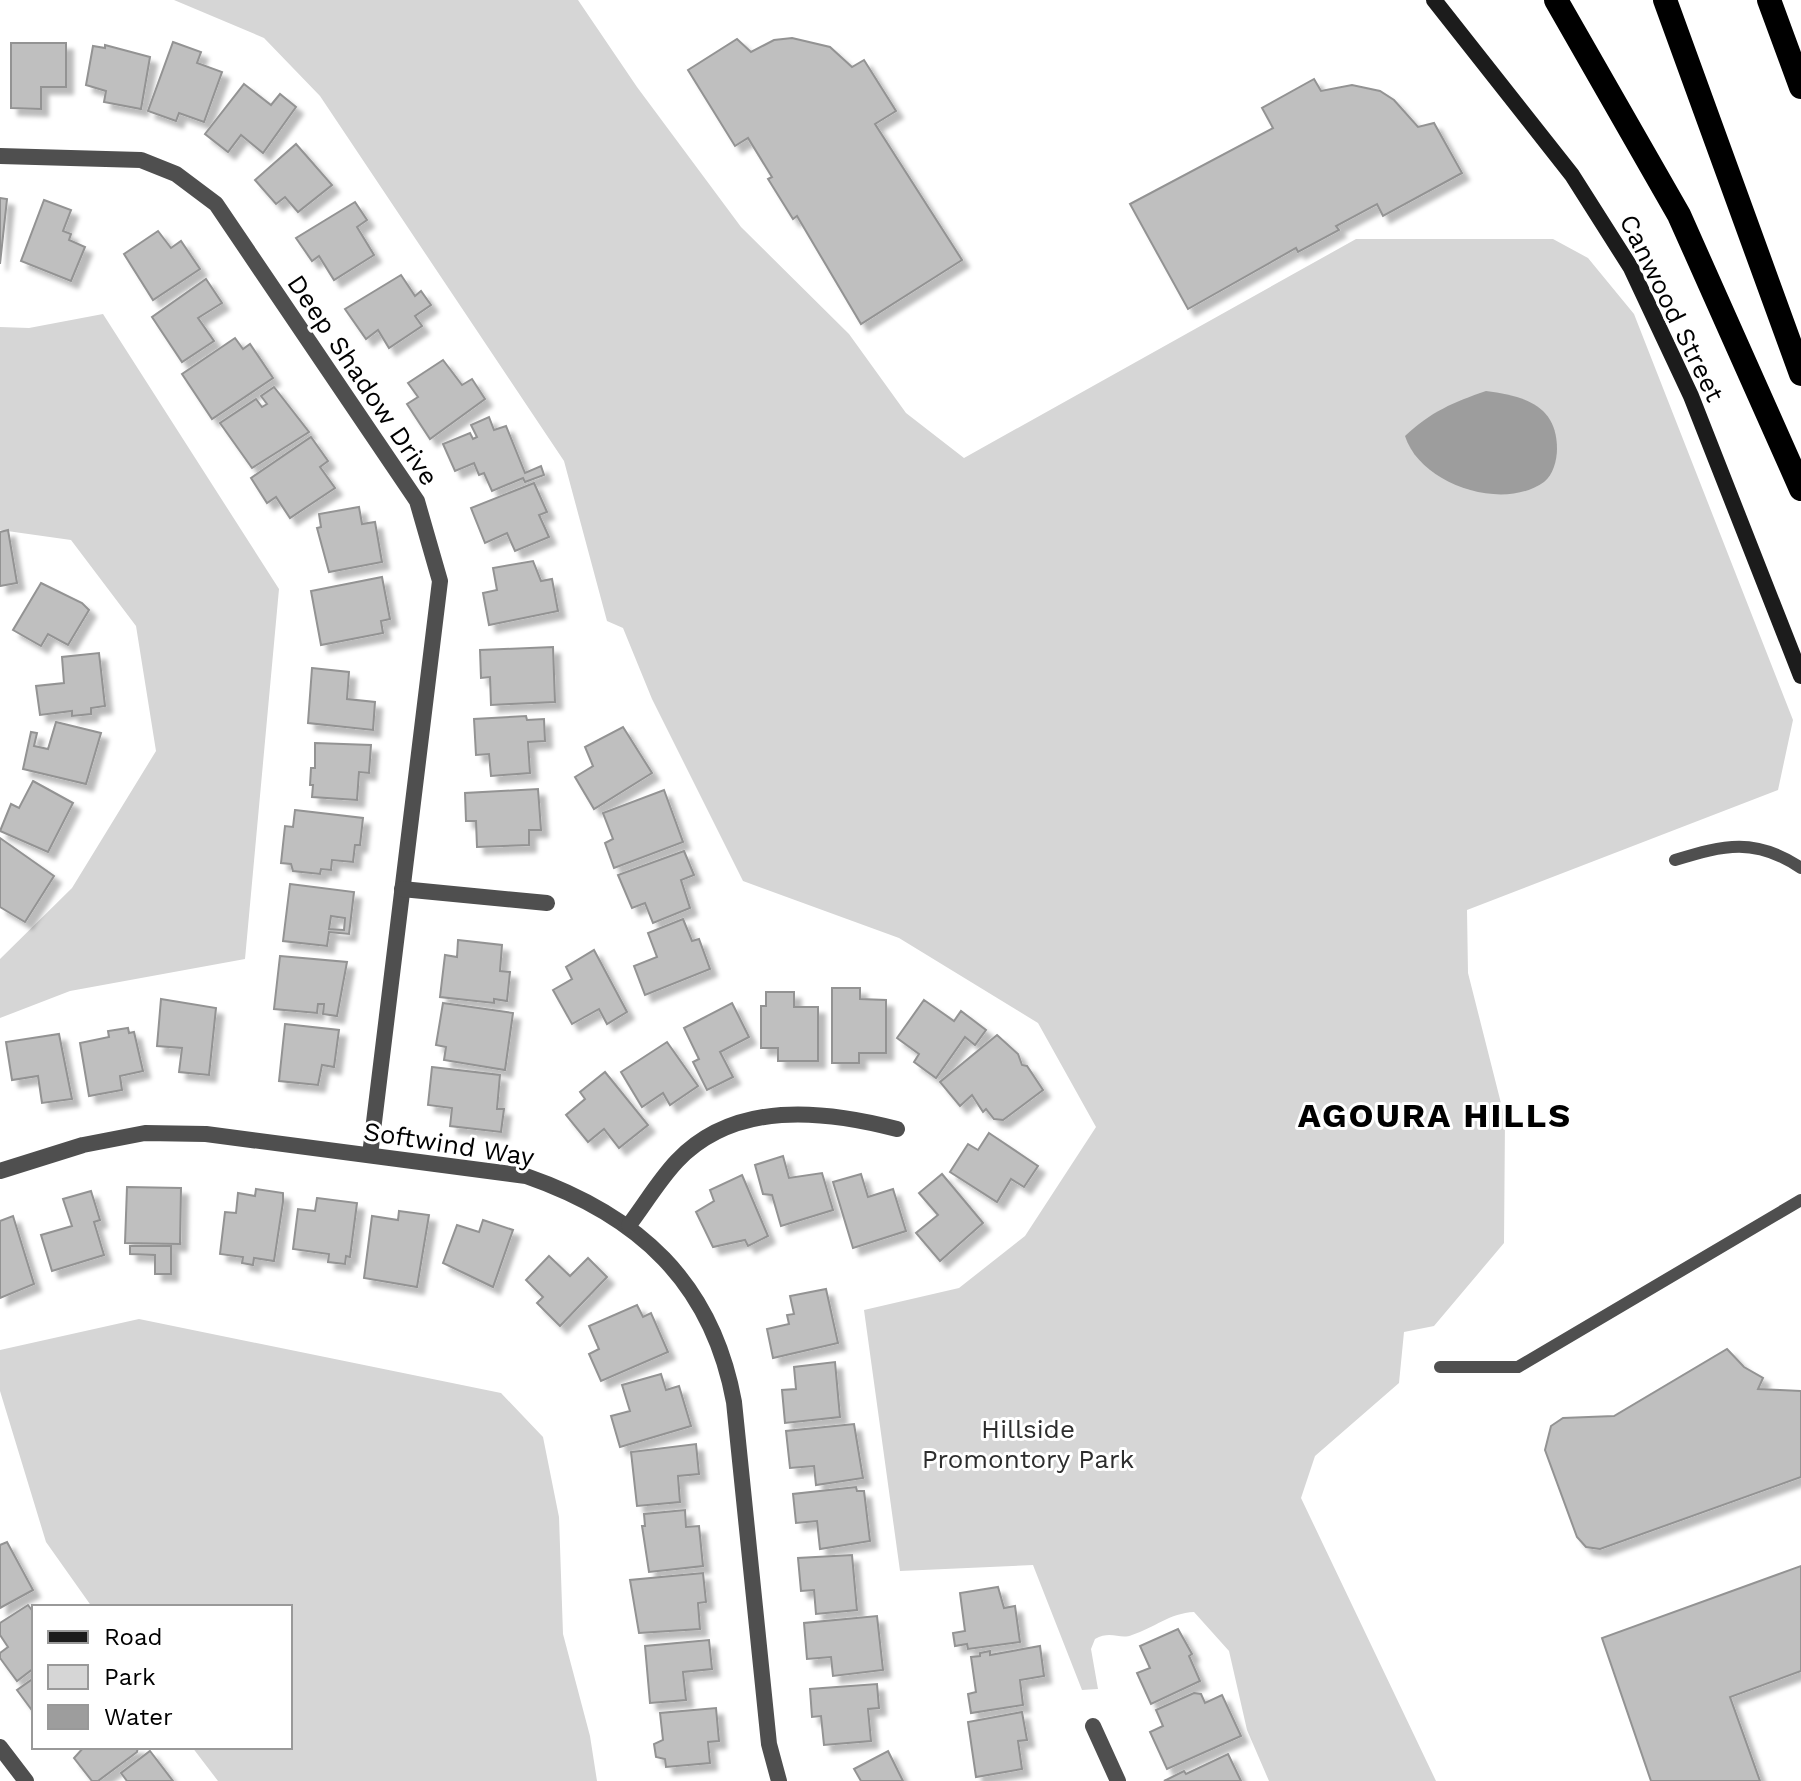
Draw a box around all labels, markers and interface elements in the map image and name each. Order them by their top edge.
street label: Canwood Street [1614,210,1730,407]
street label: Deep Shadow Drive [281,269,445,491]
district label: AGOURA HILLS [1298,1095,1572,1135]
street label: Softwind Way [361,1116,537,1172]
park label: Hillside Promontory Park [922,1414,1135,1474]
legend [32,1605,292,1749]
text: Road [104,1623,163,1651]
text: Park [104,1663,156,1691]
text: Water [104,1703,173,1731]

